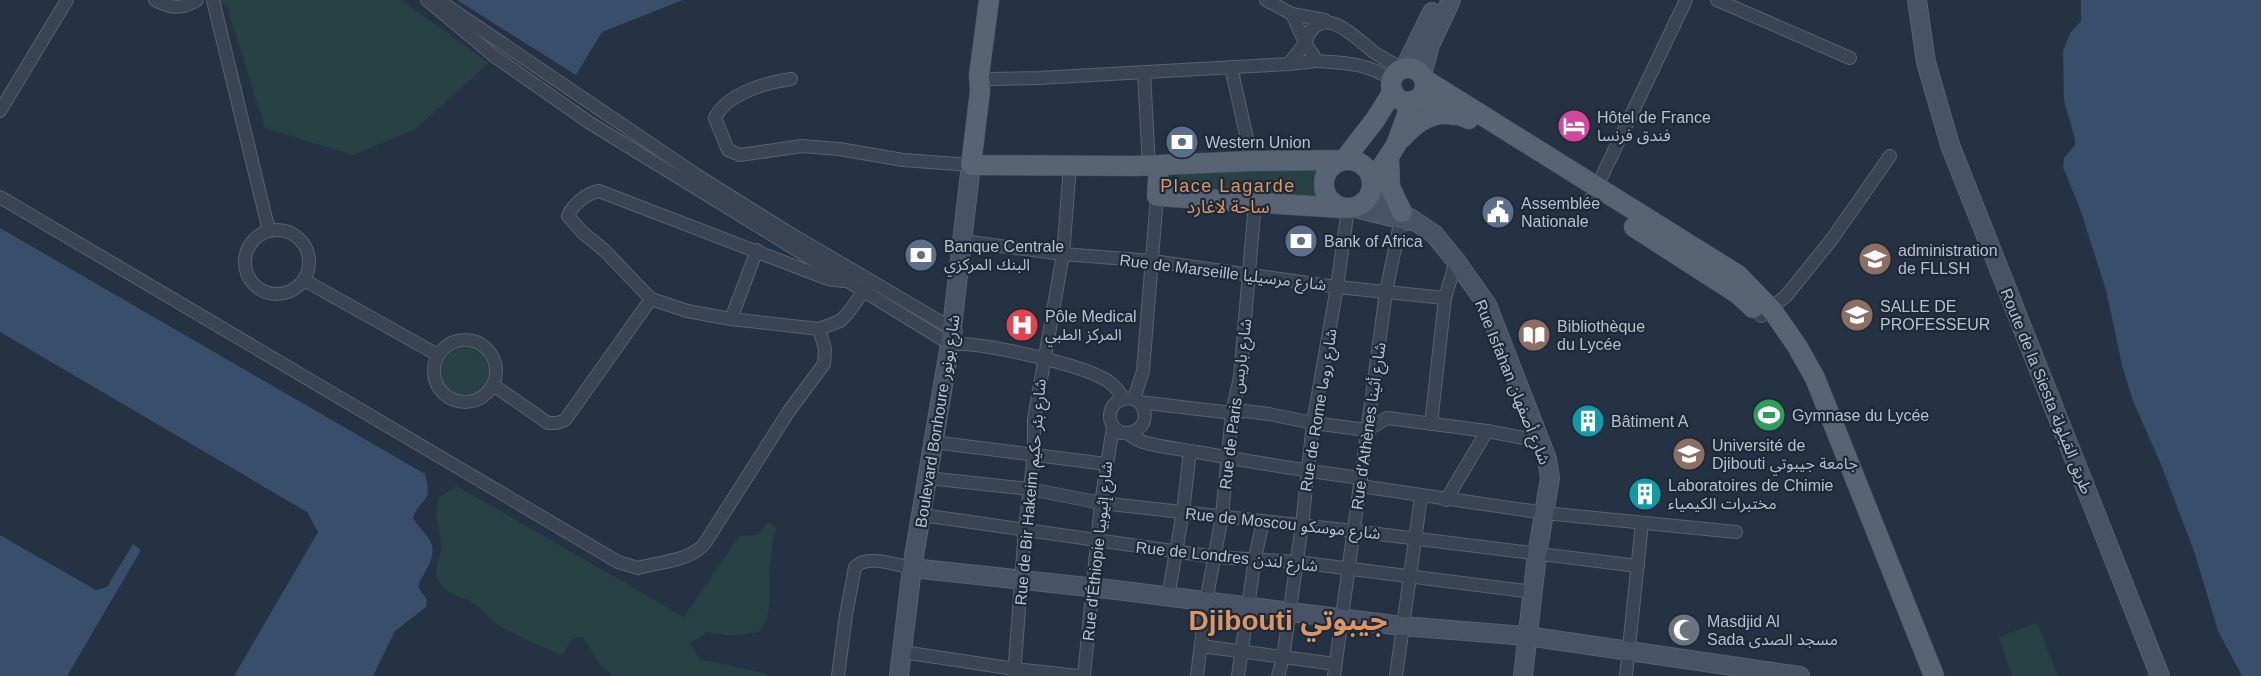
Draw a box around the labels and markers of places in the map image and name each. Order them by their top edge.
hotel icon: Hôtel de France فندق فرنسا [1556,108,1592,144]
place label: Hôtel de France فندق فرنسا [1597,109,1711,145]
bank icon: Western Union [1164,124,1200,160]
place label: Western Union [1205,134,1311,151]
public building icon: Assemblée Nationale [1480,194,1516,230]
place label: Assemblée Nationale [1521,195,1600,230]
bank icon: Bank of Africa [1283,223,1319,259]
place label: Bank of Africa [1324,233,1423,250]
bank icon: Banque Centrale البنك المركزي [903,237,939,273]
place label: Banque Centrale البنك المركزي [944,238,1064,277]
school or university icon: administration de FLLSH [1857,241,1893,277]
place label: administration de FLLSH [1898,242,1998,277]
school or university icon: SALLE DE PROFESSEUR [1839,297,1875,333]
place label: SALLE DE PROFESSEUR [1880,298,1990,333]
hospital icon: Pôle Medical المركز الطبي [1004,307,1040,343]
place label: Pôle Medical المركز الطبي [1045,308,1137,347]
library icon: Bibliothèque du Lycée [1516,317,1552,353]
place label: Bibliothèque du Lycée [1557,318,1645,353]
sports icon: Gymnase du Lycée [1751,397,1787,433]
building icon: Bâtiment A [1570,403,1606,439]
place label: Gymnase du Lycée [1792,407,1929,424]
place label: Bâtiment A [1611,413,1689,430]
school or university icon: Université de Djibouti جامعة جيبوتي [1671,436,1707,472]
place label: Université de Djibouti جامعة جيبوتي [1712,437,1858,476]
building icon: Laboratoires de Chimie مختبرات الكيمياء [1627,476,1663,512]
place label: Laboratoires de Chimie مختبرات الكيمياء [1668,477,1834,513]
mosque icon: Masdjid Al Sada مسجد الصدى [1666,612,1702,648]
place label: Masdjid Al Sada مسجد الصدى [1707,613,1838,649]

